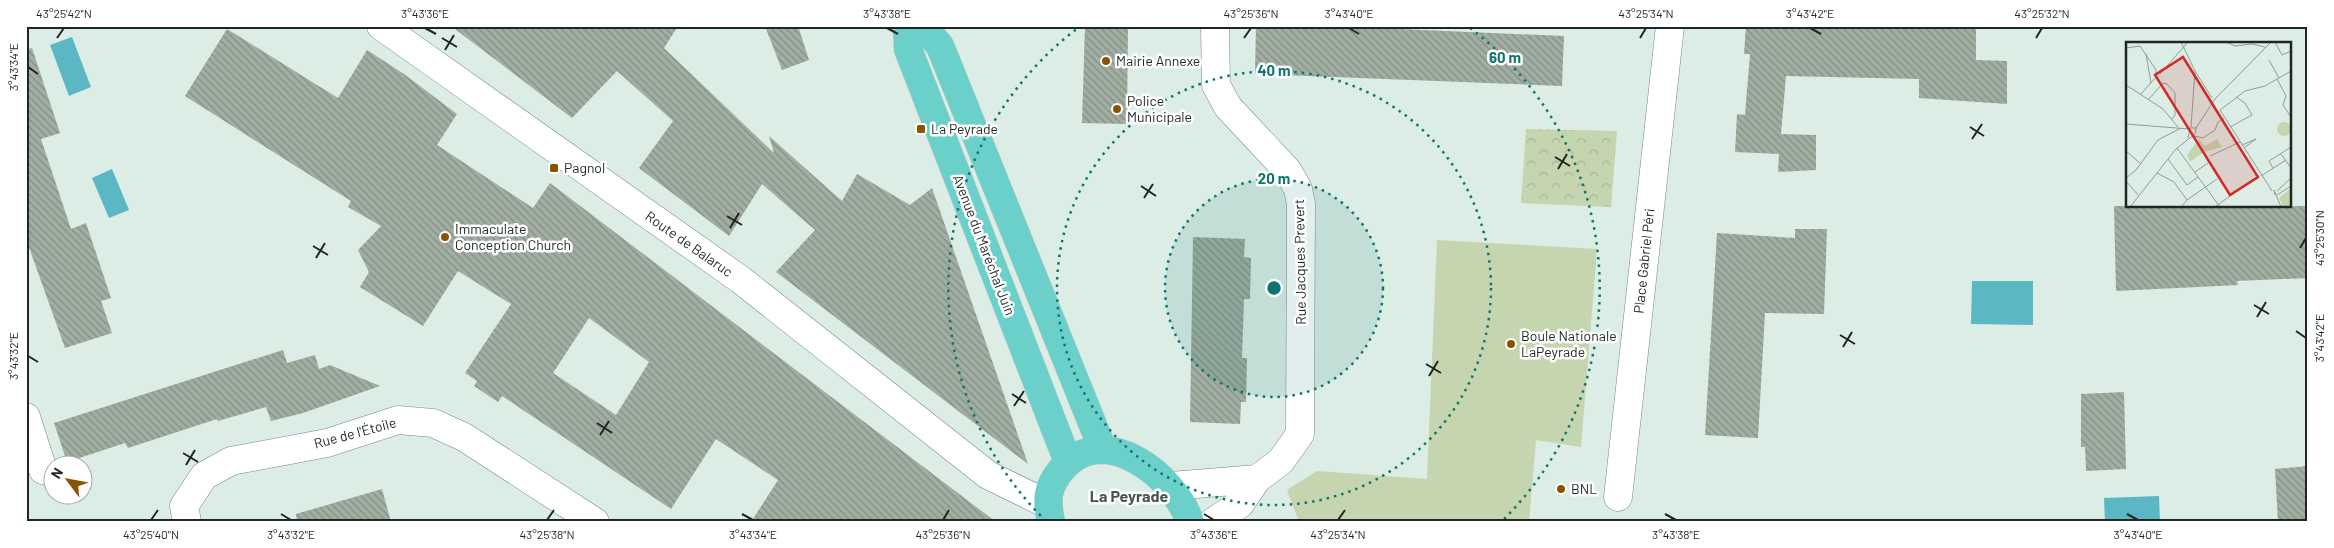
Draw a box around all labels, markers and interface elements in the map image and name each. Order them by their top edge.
text: 43°25'42"N [36,6,92,20]
text: 3°43'36"E [401,6,449,20]
text: 3°43'38"E [863,6,911,20]
text: 43°25'36"N [1223,6,1279,20]
text: 3°43'40"E [1325,6,1373,20]
text: 43°25'34"N [1618,6,1674,20]
text: 3°43'42"E [1786,6,1834,20]
text: 43°25'32"N [2014,6,2070,20]
inset map [2126,42,2292,208]
text: 3°43'34"E [6,43,20,91]
text: 60 m [1489,48,1521,66]
place label: Mairie Annexe [1116,52,1200,69]
marker: Mairie Annexe [1100,55,1112,67]
text: 40 m [1257,61,1291,79]
place label: Police Municipale [1127,92,1192,125]
marker: Police Municipale [1111,103,1123,115]
place label: La Peyrade [931,120,998,137]
marker: La Peyrade [915,123,927,135]
place label: Pagnol [564,159,605,176]
marker: Pagnol [548,162,560,174]
text: 20 m [1258,169,1290,187]
street label: Avenue du Maréchal Juin [950,172,1019,318]
street label: Rue Jacques Prevert [1290,199,1309,325]
street label: Route de Balaruc [642,207,736,280]
street label: Place Gabriel Péri [1630,207,1657,314]
text: 43°25'30"N [2312,210,2326,266]
place label: Immaculate Conception Church [455,220,571,253]
marker: Immaculate Conception Church [439,231,451,243]
centre of rings [1265,279,1283,297]
text: 3°43'42"E [2312,314,2326,362]
place label: Boule Nationale LaPeyrade [1521,327,1617,360]
text: 3°43'32"E [6,332,20,380]
marker: Boule Nationale LaPeyrade [1505,338,1517,350]
street label: Rue de l'Étoile [312,413,398,452]
north arrow [42,456,92,506]
text: N [47,464,66,481]
place label: BNL [1571,480,1597,497]
marker: BNL [1555,483,1567,495]
district label: La Peyrade [1090,486,1169,505]
text: 43°25'40"N [123,527,179,541]
text: 3°43'32"E [267,527,315,541]
text: 43°25'38"N [519,527,575,541]
text: 3°43'34"E [729,527,777,541]
text: 43°25'36"N [915,527,971,541]
text: 3°43'36"E [1190,527,1238,541]
text: 43°25'34"N [1310,527,1366,541]
text: 3°43'38"E [1652,527,1700,541]
text: 3°43'40"E [2114,527,2162,541]

